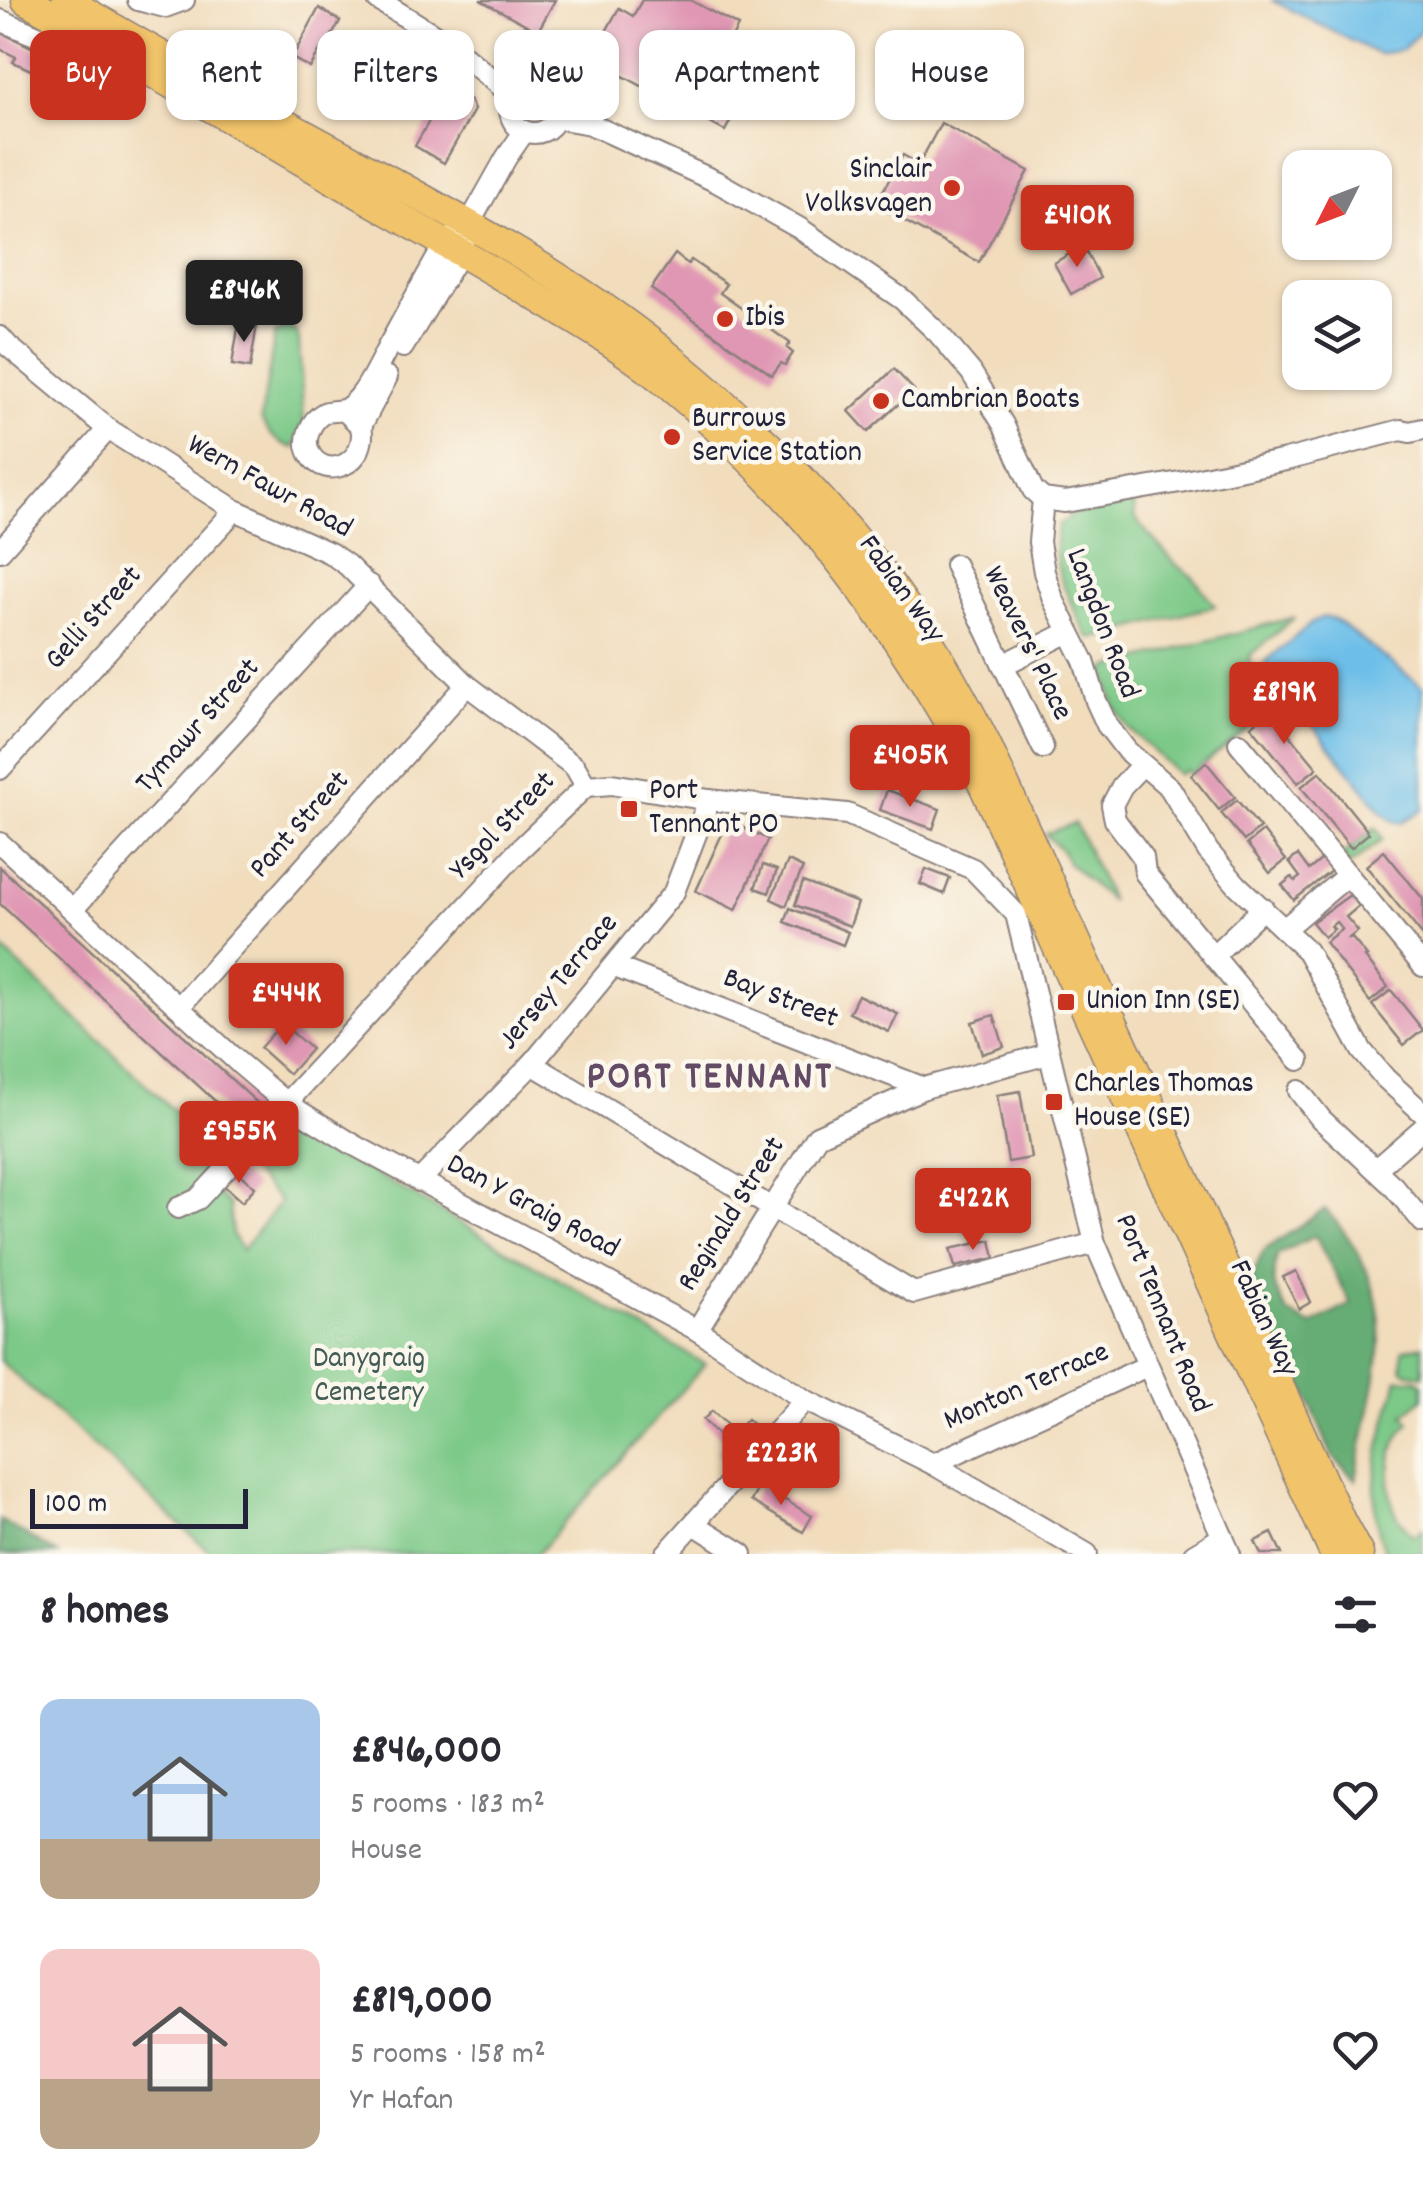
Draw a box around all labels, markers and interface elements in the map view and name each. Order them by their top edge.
chip: Buy [30,30,146,120]
chip: Rent [166,30,297,120]
chip: Filters [317,30,474,120]
chip: New [494,30,619,120]
chip: Apartment [639,30,855,120]
chip: House [875,30,1024,120]
place label: Sinclair Volksvagen [805,150,932,227]
north arrow [1282,150,1392,260]
map controls [1282,150,1392,390]
marker: Sinclair Volksvagen [941,177,963,199]
pin: £410K [1007,185,1147,270]
text: £410K [1043,194,1111,240]
pin: £846K [174,260,314,345]
text: £846K [208,269,280,315]
button: layers [1282,280,1392,390]
place label: Ibis [745,298,785,341]
marker: Ibis [714,308,736,330]
place label: Cambrian Boats [901,380,1080,423]
marker: Cambrian Boats [870,390,892,412]
place label: Burrows Service Station [692,399,862,476]
street label: Wern Fawr Road [178,425,360,551]
marker: Burrows Service Station [661,426,683,448]
street label: Fabian Way [846,527,954,654]
street label: Langdon Road [1053,543,1149,705]
street label: Gelli Street [36,557,154,681]
street label: Weavers' Place [970,560,1082,728]
street label: Tymawr Street [126,650,272,804]
pin: £819K [1214,662,1354,747]
text: £819K [1251,671,1317,717]
pin: £405K [840,725,980,810]
text: £405K [872,734,948,780]
street label: Pant Street [241,762,361,890]
street label: Ysgol Street [441,763,567,891]
place label: Port Tennant PO [649,771,779,848]
marker: Port Tennant PO [618,798,640,820]
street label: Jersey Terrace [490,905,630,1061]
street label: Bay Street [716,958,844,1042]
pin: £444K [216,963,356,1048]
text: £444K [251,972,321,1018]
place label: Union Inn (SE) [1086,981,1240,1024]
marker: Union Inn (SE) [1055,991,1077,1013]
district label: PORT TENNANT [586,1051,834,1108]
place label: Charles Thomas House (SE) [1074,1064,1254,1141]
marker: Charles Thomas House (SE) [1043,1091,1065,1113]
pin: £955K [169,1101,309,1186]
text: £955K [201,1110,277,1156]
street label: Reginald Street [668,1129,798,1301]
street label: Dan Y Graig Road [438,1144,626,1272]
pin: £422K [903,1168,1043,1253]
text: £422K [937,1177,1009,1223]
street label: Port Tennant Road [1102,1208,1220,1420]
street label: Fabian Way [1216,1254,1308,1385]
street label: Monton Terrace [938,1332,1116,1444]
park label: Danygraig Cemetery [313,1339,425,1416]
pin: £223K [711,1423,851,1508]
text: £223K [745,1432,817,1478]
scale bar [30,1484,248,1528]
text: 100 m [45,1486,107,1526]
text: 8 homes [40,1584,169,1644]
icon: filters [1328,1587,1383,1642]
text: £846,000 [350,1723,503,1783]
icon: home [120,1739,240,1859]
icon: heart [1328,1772,1383,1827]
text: 5 rooms · 183 m² [350,1783,545,1829]
text: House [350,1829,422,1875]
text: £819,000 [350,1973,493,2033]
icon: home [120,1989,240,2109]
icon: heart [1328,2022,1383,2077]
text: 5 rooms · 158 m² [350,2033,546,2079]
text: Yr Hafan [350,2079,453,2125]

